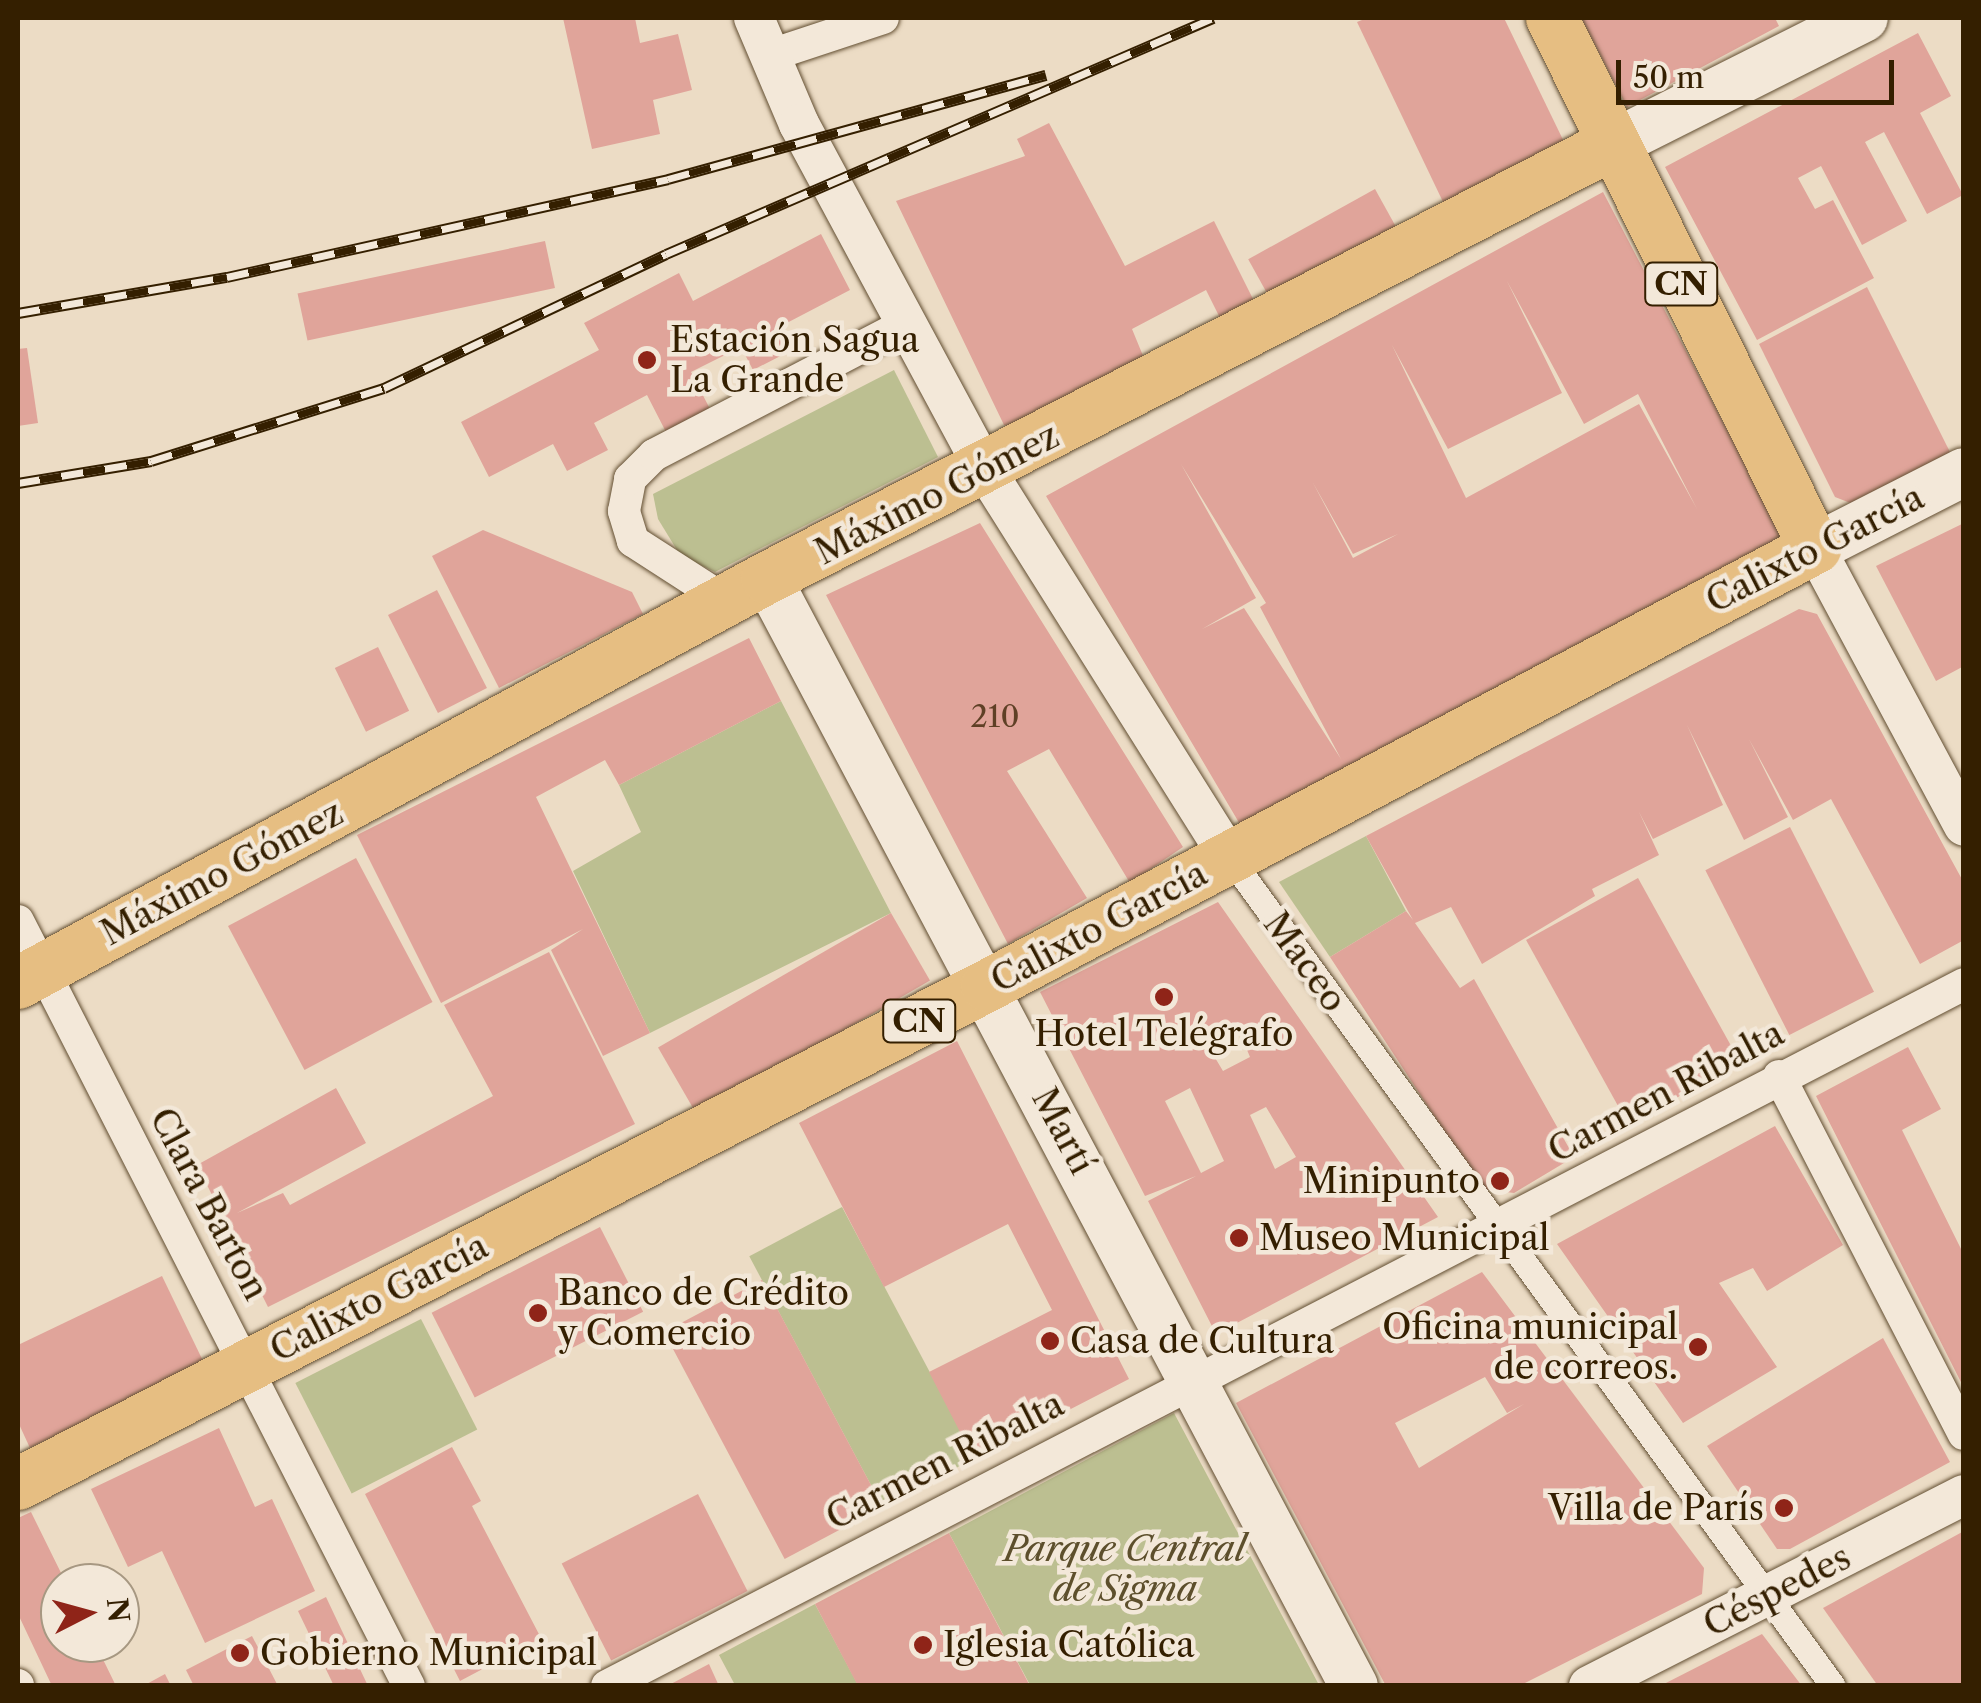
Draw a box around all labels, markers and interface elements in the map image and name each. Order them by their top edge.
scale bar [1621,40,1898,102]
text: 50 m [1633,59,1704,96]
road number: CN [1644,257,1718,311]
place label: Estación Sagua La Grande [670,319,919,401]
marker: Estación Sagua La Grande [634,347,660,373]
street label: Máximo Gómez [808,414,1066,574]
street label: Calixto García [1699,476,1931,622]
house number: 210 [971,699,1019,735]
street label: Máximo Gómez [94,792,350,954]
street label: Calixto García [984,852,1214,1002]
street label: Maceo [1255,904,1355,1020]
marker: Hotel Telégrafo [1153,986,1175,1008]
road number: CN [882,994,956,1048]
street label: Carmen Ribalta [1541,1012,1791,1172]
place label: Hotel Telégrafo [1034,1013,1294,1055]
street label: Martí [1023,1081,1103,1181]
street label: Clara Barton [141,1101,277,1307]
place label: Minipunto [1303,1160,1480,1202]
marker: Minipunto [1489,1170,1511,1192]
place label: Museo Municipal [1259,1217,1549,1259]
street label: Calixto García [263,1225,495,1371]
marker: Museo Municipal [1228,1227,1250,1249]
place label: Banco de Crédito y Comercio [558,1272,849,1354]
marker: Banco de Crédito y Comercio [527,1302,549,1324]
place label: Oficina municipal de correos. [1382,1306,1678,1388]
place label: Casa de Cultura [1070,1320,1335,1362]
marker: Casa de Cultura [1039,1330,1061,1352]
marker: Oficina municipal de correos. [1687,1336,1709,1358]
street label: Carmen Ribalta [819,1383,1071,1539]
place label: Villa de París [1548,1487,1764,1529]
marker: Villa de París [1773,1497,1795,1519]
park label: Parque Central de Sigma [1004,1528,1246,1610]
street label: Céspedes [1697,1536,1857,1646]
north arrow [40,1563,140,1663]
text: N [100,1596,136,1624]
place label: Iglesia Católica [943,1624,1195,1666]
place label: Gobierno Municipal [260,1632,597,1674]
marker: Iglesia Católica [912,1634,934,1656]
marker: Gobierno Municipal [229,1642,251,1664]

